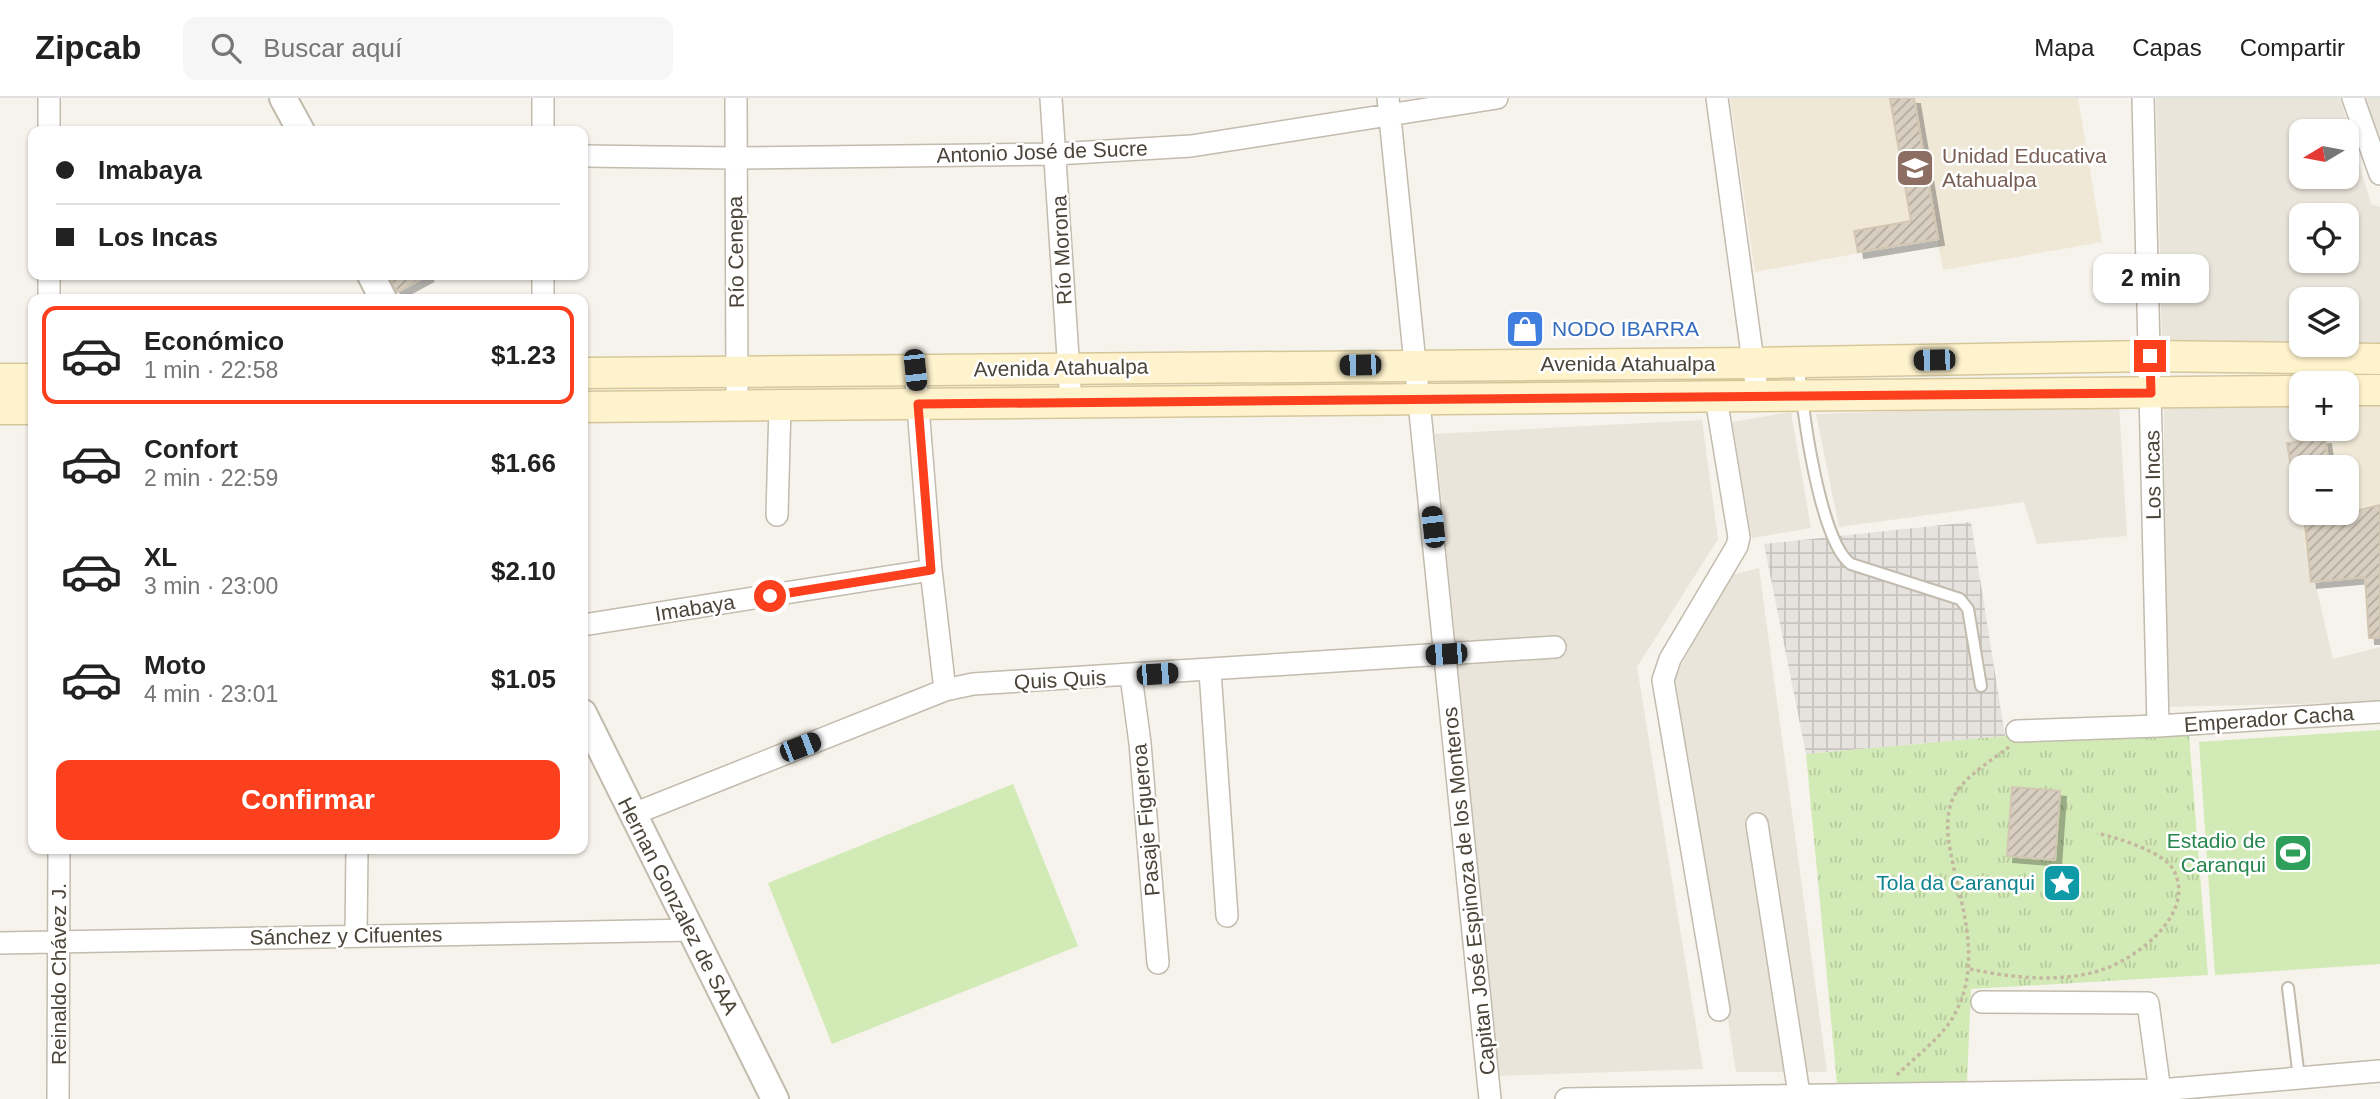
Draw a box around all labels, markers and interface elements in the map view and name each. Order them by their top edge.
search box [183,17,673,80]
text: Zipcab [35,29,141,66]
icon: search [207,29,245,67]
text: Buscar aquí [263,33,402,63]
text: Mapa [2034,34,2094,61]
text: Capas [2132,34,2202,61]
text: Compartir [2240,34,2345,61]
north arrow [2289,119,2359,189]
map controls [2289,119,2359,525]
street label: Antonio José de Sucre [936,136,1148,167]
place label: Unidad Educativa Atahualpa [1942,144,2107,191]
school or university icon: Unidad Educativa Atahualpa [1894,147,1936,189]
text: Imabaya [98,155,202,185]
street label: Río Morona [1047,194,1076,305]
street label: Río Cenepa [723,195,748,308]
button: locate [2289,203,2359,273]
text: Los Incas [98,222,218,252]
callout: 2 min [2092,254,2208,303]
text: 2 min [2121,265,2181,291]
button: layers [2289,287,2359,357]
shop icon: NODO IBARRA [1504,308,1546,350]
place label: NODO IBARRA [1552,317,1699,340]
icon: car [60,324,123,387]
text: Económico [144,326,284,356]
text: $1.23 [491,340,556,370]
route end [2134,340,2166,372]
car [903,348,928,392]
car [1913,349,1956,371]
street label: Avenida Atahualpa [1541,352,1716,375]
street label: Avenida Atahualpa [973,354,1149,381]
car [1339,354,1382,376]
text: 1 min · 22:58 [144,357,278,383]
button: + [2289,371,2359,441]
street label: Los Incas [2140,430,2165,520]
icon: car [60,432,123,495]
text: Confort [144,434,238,464]
text: $1.66 [491,448,556,478]
button: − [2289,455,2359,525]
text: 2 min · 22:59 [144,465,278,491]
car [1421,505,1446,549]
icon: car [60,540,123,603]
text: XL [144,542,177,572]
text: $2.10 [491,556,556,586]
text: 3 min · 23:00 [144,573,278,599]
route start [754,580,786,612]
street label: Imabaya [653,590,737,625]
car [1425,642,1468,666]
icon: car [60,648,123,711]
text: Moto [144,650,206,680]
car [1136,662,1179,686]
text: $1.05 [491,664,556,694]
street label: Quis Quis [1013,666,1107,693]
text: 4 min · 23:01 [144,681,278,707]
street label: Emperador Cacha [2183,701,2355,736]
street label: Capitan José Espinoza de los Monteros [1438,706,1499,1076]
car [777,730,824,764]
street label: Pasaje Figueroa [1127,743,1164,897]
button: Confirmar [56,760,560,840]
street label: Hernan Gonzalez de SAA [614,793,743,1018]
place label: Estadio de Caranqui [2167,829,2266,876]
sports icon: Estadio de Caranqui [2272,832,2314,874]
place icon: Tola da Caranqui [2041,862,2083,904]
place label: Tola da Caranqui [1876,871,2035,894]
street label: Reinaldo Chávez J. [47,883,70,1065]
street label: Sánchez y Cifuentes [250,922,442,949]

